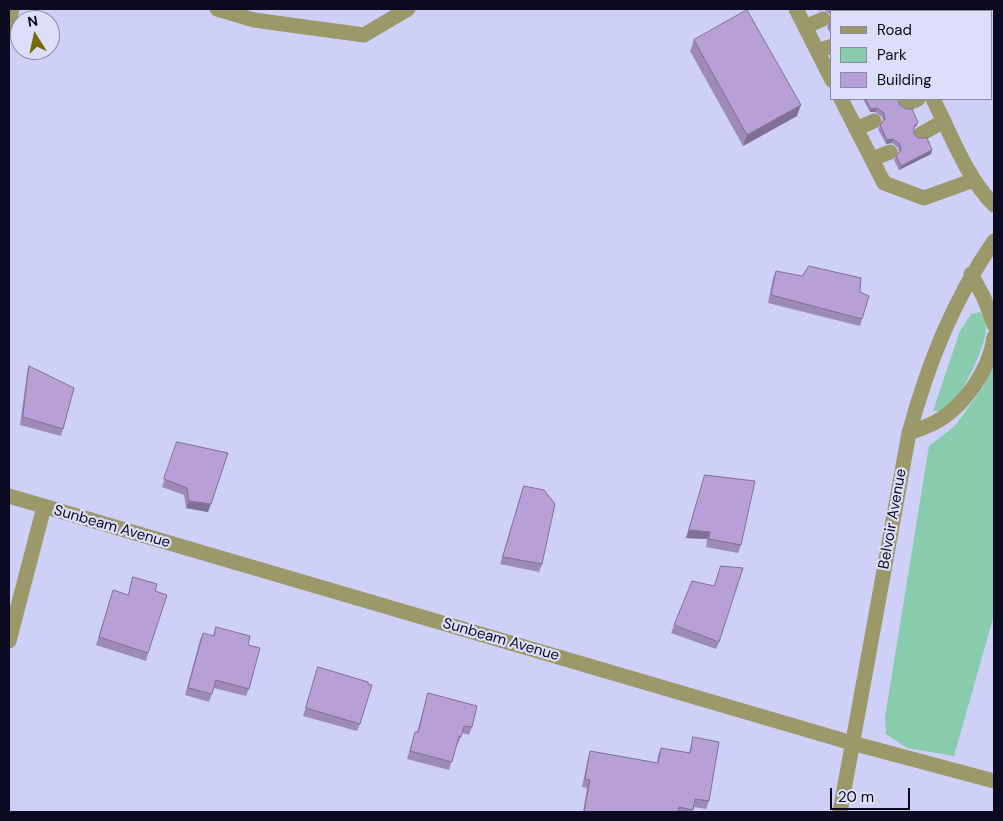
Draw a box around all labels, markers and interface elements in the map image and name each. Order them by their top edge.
north arrow [10,10,60,60]
legend [830,10,993,100]
text: N [26,11,39,31]
text: Road [877,20,912,40]
text: Park [877,45,907,65]
text: Building [877,70,932,90]
street label: Belvoir Avenue [875,467,911,571]
street label: Sunbeam Avenue [52,502,172,552]
street label: Sunbeam Avenue [441,615,561,665]
scale bar [833,778,913,810]
text: 20 m [838,787,874,807]

